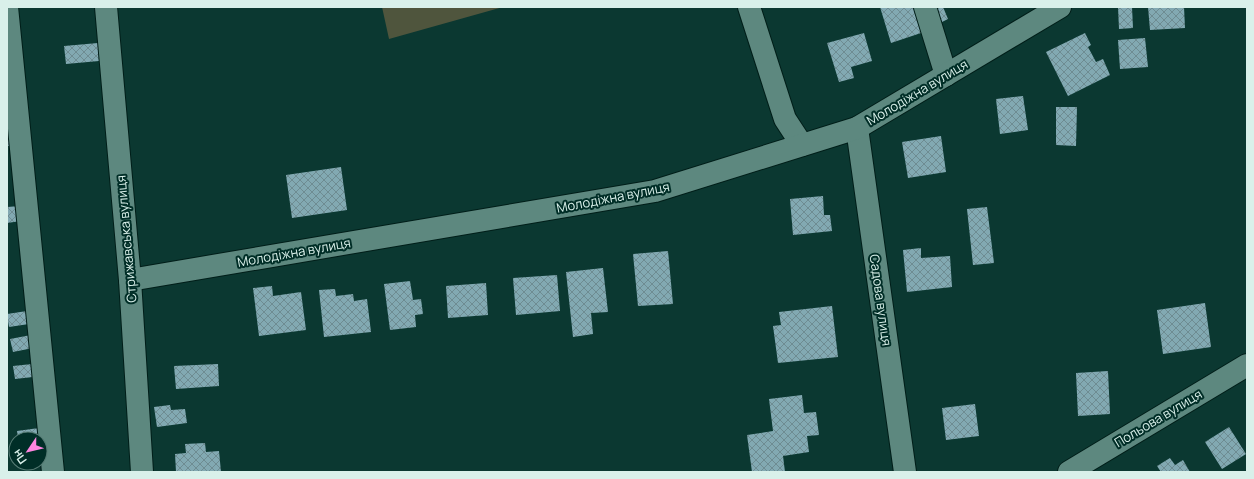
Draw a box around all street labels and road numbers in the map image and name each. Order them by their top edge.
street label: Молодіжна вулиця [863,55,971,129]
street label: Стрижавська вулиця [111,174,141,304]
street label: Молодіжна вулиця [555,177,671,217]
street label: Молодіжна вулиця [236,233,352,271]
street label: Садова вулиця [866,253,896,347]
street label: Польова вулиця [1111,385,1205,451]

